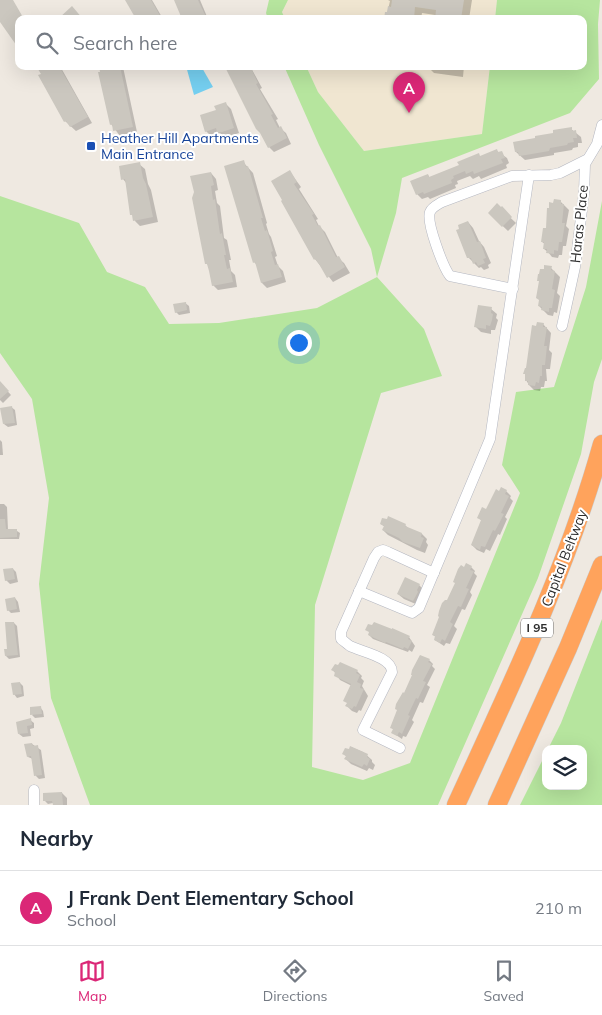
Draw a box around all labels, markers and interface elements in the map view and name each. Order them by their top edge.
search box [15,15,587,70]
icon: search [33,29,61,57]
text: Search here [73,31,177,55]
pin: A [393,72,425,113]
place label: Heather Hill Apartments Main Entrance [101,129,259,163]
marker: Heather Hill Apartments Main Entrance [85,140,97,152]
street label: Haras Place [566,184,592,264]
your location [286,330,312,356]
street label: Capital Beltway [537,506,591,609]
road number: I 95 [521,618,553,638]
map controls [542,745,587,790]
button: layers [542,745,587,790]
text: Nearby [20,825,93,851]
text: J Frank Dent Elementary School [67,886,354,910]
text: A [30,898,42,918]
text: 210 m [535,898,582,918]
text: School [67,910,116,930]
tab: Map [78,957,107,1005]
tab: Directions [263,957,328,1005]
tab: Saved [484,957,524,1005]

